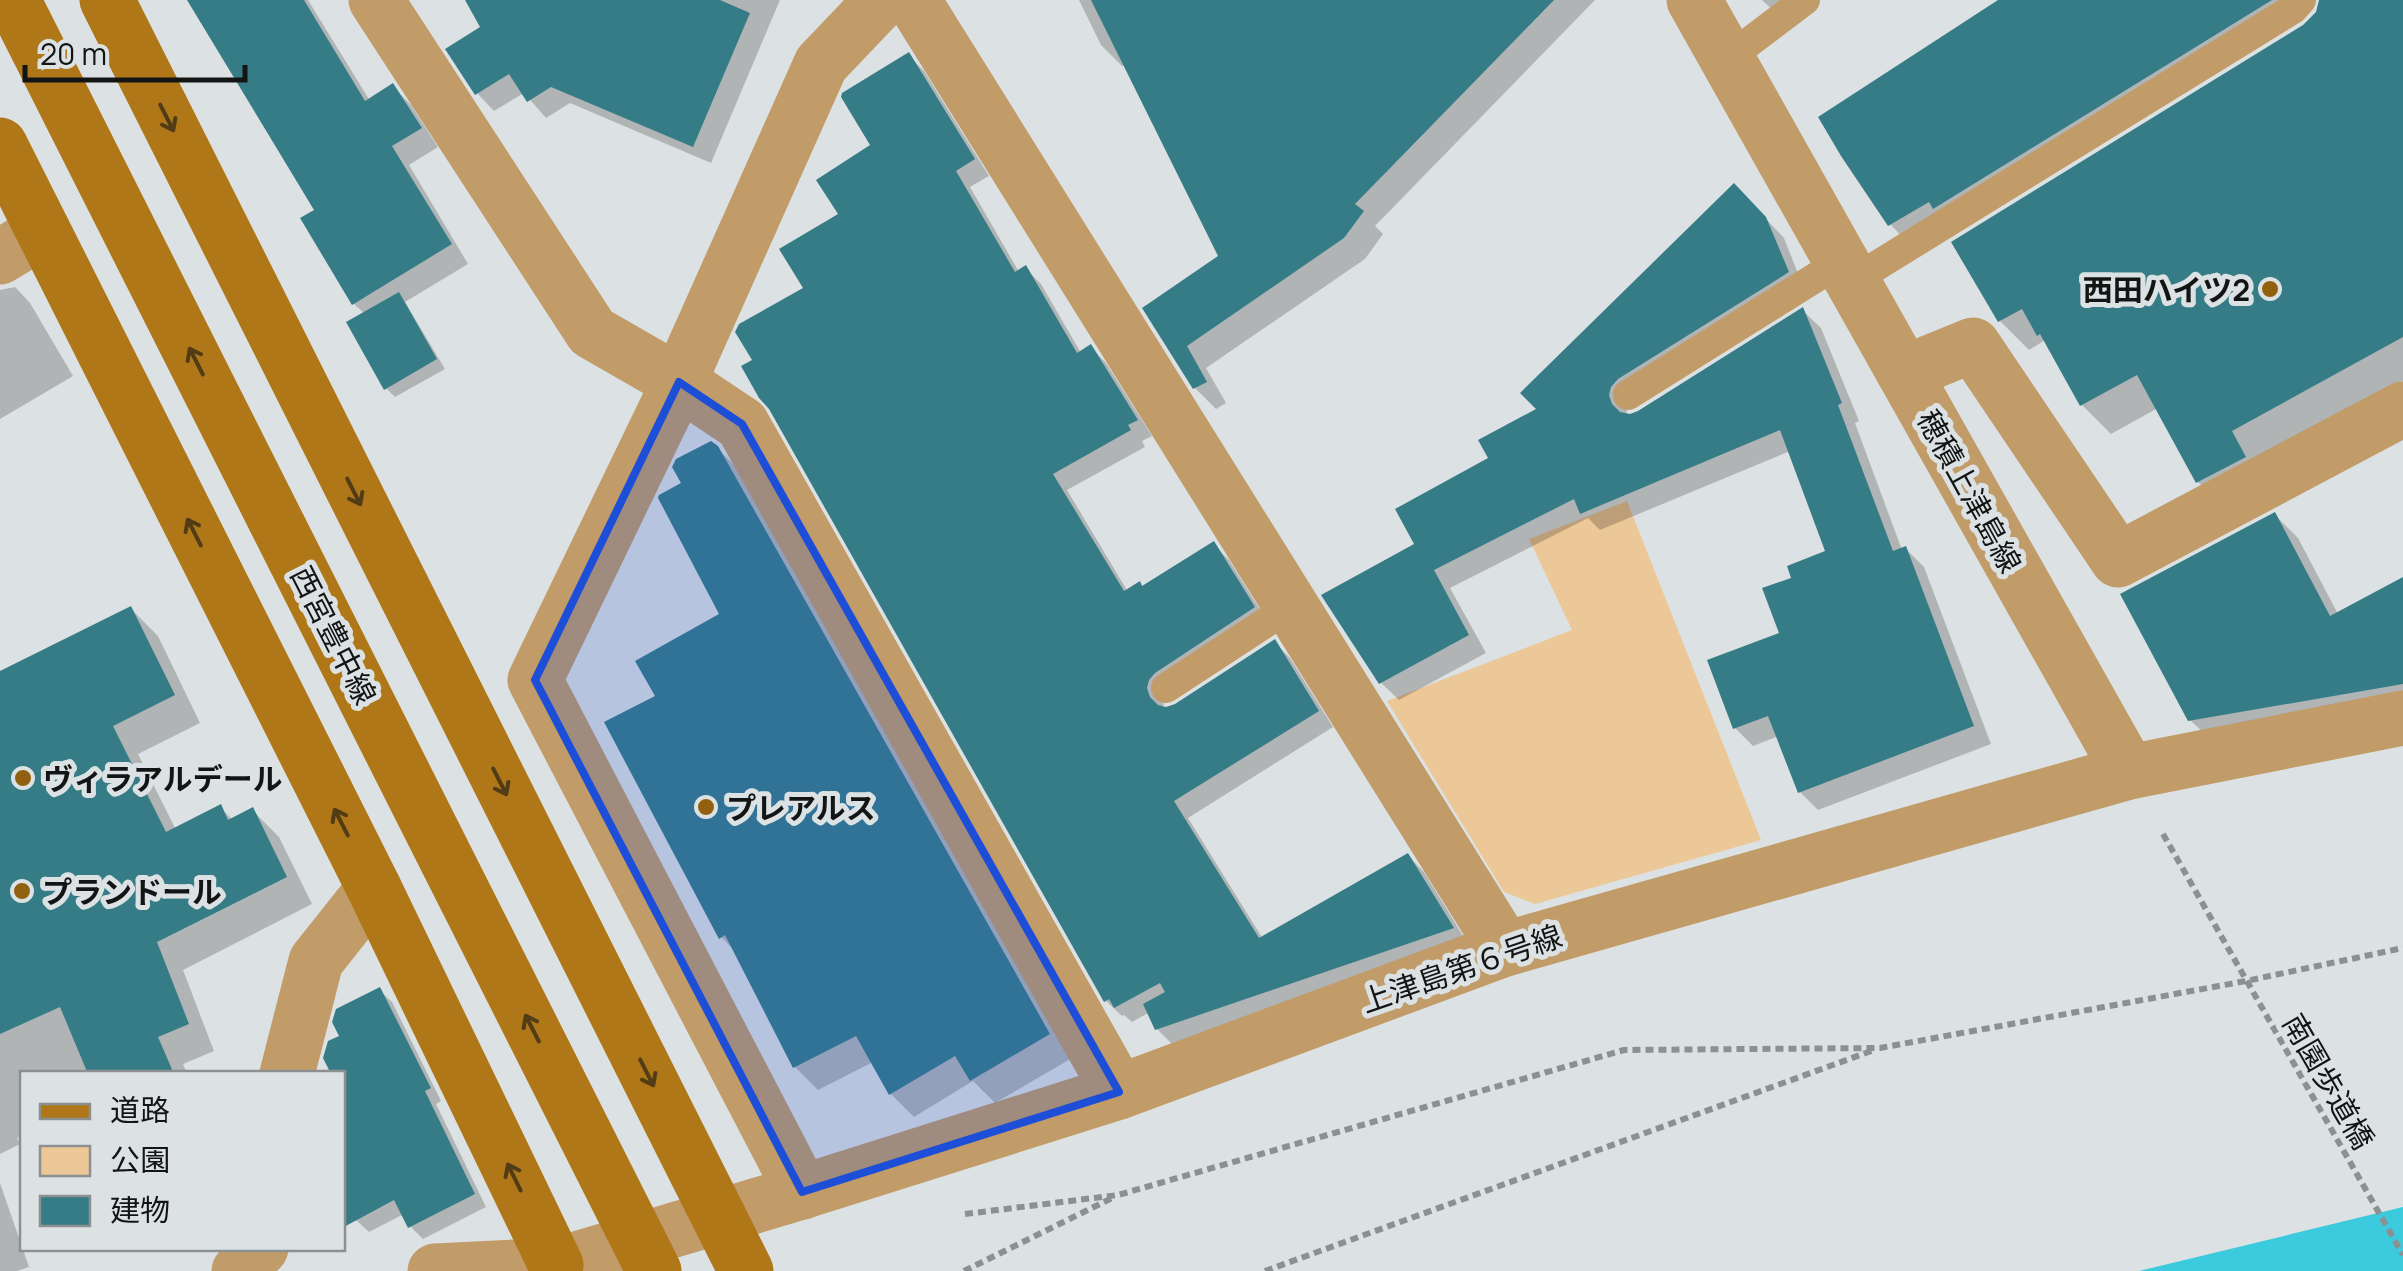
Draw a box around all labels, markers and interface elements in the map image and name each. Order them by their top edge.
scale bar [25,20,245,82]
text: 20 m [40,33,107,74]
one-way arrow [158,103,177,133]
place label: 西田ハイツ2 [2083,269,2250,310]
marker: 西田ハイツ2 [2259,278,2281,300]
one-way arrow [185,346,204,376]
street label: 穂積上津島線 [1908,402,2032,580]
one-way arrow [345,477,364,507]
one-way arrow [184,517,203,547]
street label: 西宮豊中線 [282,559,386,711]
place label: ヴィラアルデール [43,758,283,799]
marker: ヴィラアルデール [12,767,34,789]
one-way arrow [491,767,510,797]
place label: プレアルス [726,787,876,828]
marker: プレアルス [695,796,717,818]
one-way arrow [330,808,349,838]
place label: プランドール [42,871,222,912]
marker: プランドール [11,880,33,902]
street label: 上津島第６号線 [1355,914,1567,1022]
street label: 南園歩道橋 [2274,1006,2384,1156]
one-way arrow [522,1013,541,1043]
one-way arrow [638,1057,657,1087]
legend [20,1071,345,1251]
text: 道路 [110,1089,170,1130]
text: 公園 [110,1139,170,1180]
one-way arrow [503,1163,522,1193]
text: 建物 [110,1189,170,1230]

